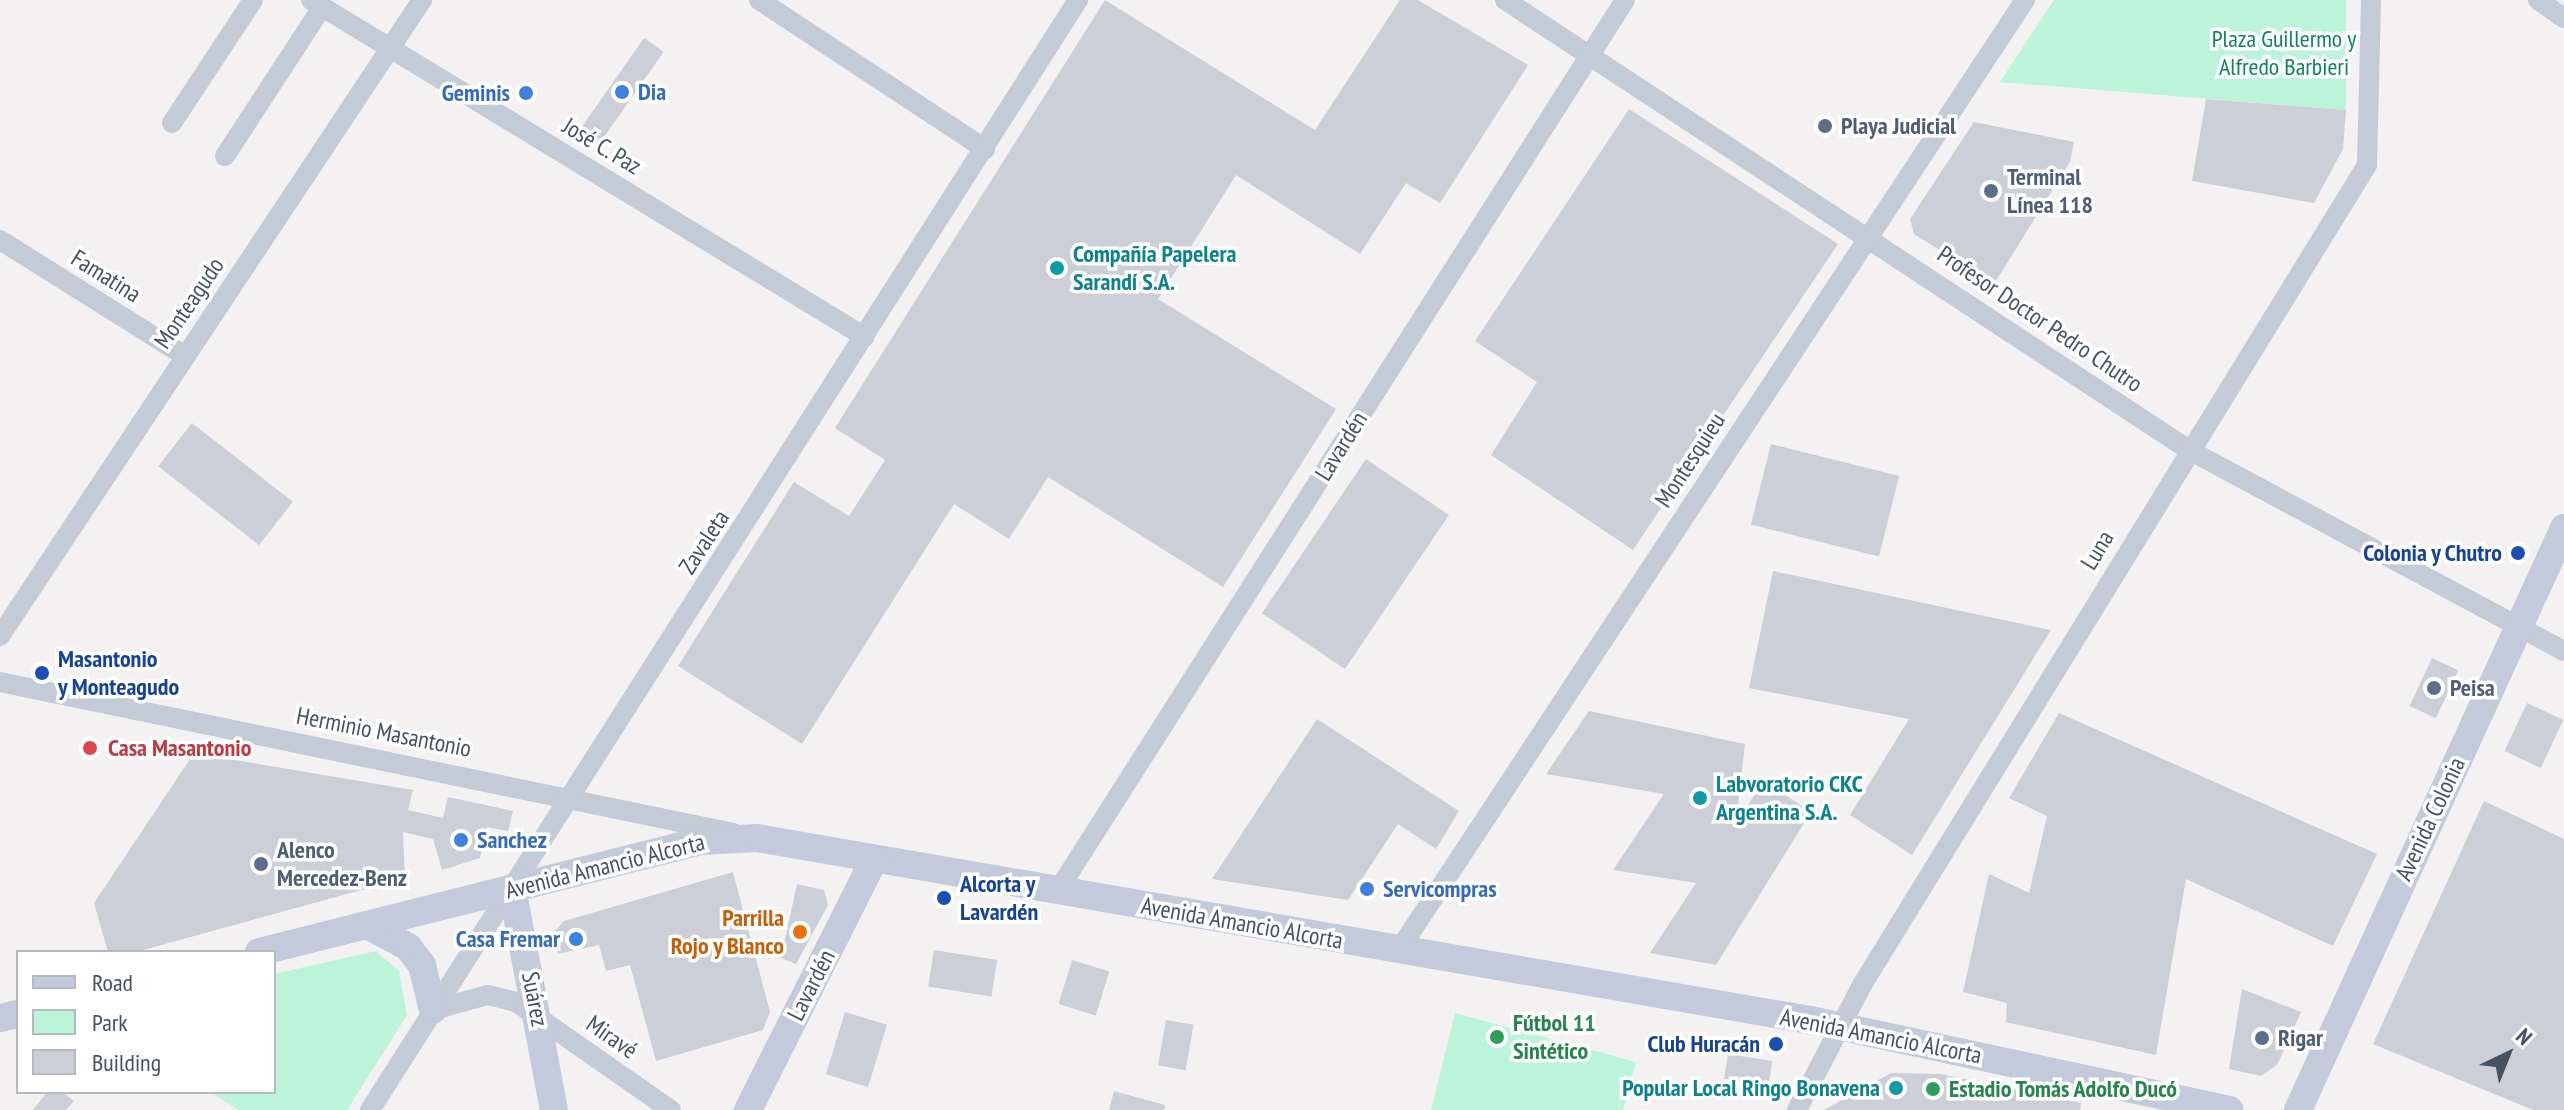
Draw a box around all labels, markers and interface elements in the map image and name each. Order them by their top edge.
park label: Plaza Guillermo y Alfredo Barbieri [2212,25,2356,81]
place label: Dia [638,78,666,106]
place label: Geminis [442,79,510,107]
marker: Dia [613,83,631,101]
marker: Geminis [517,84,535,102]
street label: José C. Paz [557,111,647,181]
place label: Playa Judicial [1841,112,1956,140]
marker: Playa Judicial [1816,117,1834,135]
place label: Terminal Línea 118 [2007,163,2093,219]
marker: Terminal Línea 118 [1982,182,2000,200]
place label: Compañía Papelera Sarandí S.A. [1073,240,1236,296]
street label: Profesor Doctor Pedro Chutro [1932,240,2148,398]
street label: Famatina [66,243,146,309]
street label: Monteagudo [148,252,230,354]
marker: Compañía Papelera Sarandí S.A. [1048,259,1066,277]
street label: Lavardén [1309,406,1373,486]
street label: Montesquieu [1649,407,1731,513]
street label: Zavaleta [673,505,735,579]
street label: Luna [2074,525,2120,575]
place label: Colonia y Chutro [2362,539,2502,567]
marker: Colonia y Chutro [2509,544,2527,562]
place label: Masantonio y Monteagudo [58,645,180,701]
marker: Masantonio y Monteagudo [33,664,51,682]
place label: Peisa [2450,674,2495,702]
marker: Peisa [2425,679,2443,697]
street label: Herminio Masantonio [294,701,474,763]
place label: Casa Masantonio [108,734,251,762]
marker: Casa Masantonio [79,737,101,759]
street label: Avenida Colonia [2389,753,2471,885]
place label: Labvoratorio CKC Argentina S.A. [1716,770,1863,826]
marker: Labvoratorio CKC Argentina S.A. [1691,789,1709,807]
place label: Sanchez [477,826,547,854]
street label: Avenida Amancio Alcorta [502,827,708,905]
marker: Sanchez [452,831,470,849]
place label: Alenco Mercedez-Benz [277,836,407,892]
marker: Alenco Mercedez-Benz [252,855,270,873]
place label: Alcorta y Lavardén [960,870,1038,926]
place label: Servicompras [1383,875,1497,903]
marker: Servicompras [1358,880,1376,898]
marker: Alcorta y Lavardén [935,889,953,907]
street label: Avenida Amancio Alcorta [1138,891,1346,955]
place label: Parrilla Rojo y Blanco [670,904,784,960]
marker: Parrilla Rojo y Blanco [791,923,809,941]
place label: Casa Fremar [456,925,560,953]
marker: Casa Fremar [567,930,585,948]
street label: Lavardén [781,945,841,1025]
legend [16,950,276,1094]
text: Road [92,967,133,998]
street label: Suárez [516,969,554,1029]
street label: Avenida Amancio Alcorta [1777,1002,1985,1070]
text: Park [92,1007,128,1038]
street label: Miravé [581,1009,643,1065]
place label: Fútbol 11 Sintético [1513,1009,1596,1065]
north arrow [2468,1014,2548,1094]
text: N [2510,1022,2538,1051]
place label: Rigar [2278,1024,2323,1052]
marker: Fútbol 11 Sintético [1488,1028,1506,1046]
marker: Rigar [2253,1029,2271,1047]
place label: Club Huracán [1647,1030,1760,1058]
marker: Club Huracán [1767,1035,1785,1053]
text: Building [92,1047,161,1078]
place label: Popular Local Ringo Bonavena [1622,1074,1880,1102]
place label: Estadio Tomás Adolfo Ducó [1949,1075,2179,1103]
marker: Popular Local Ringo Bonavena [1887,1079,1905,1097]
marker: Estadio Tomás Adolfo Ducó [1924,1080,1942,1098]

